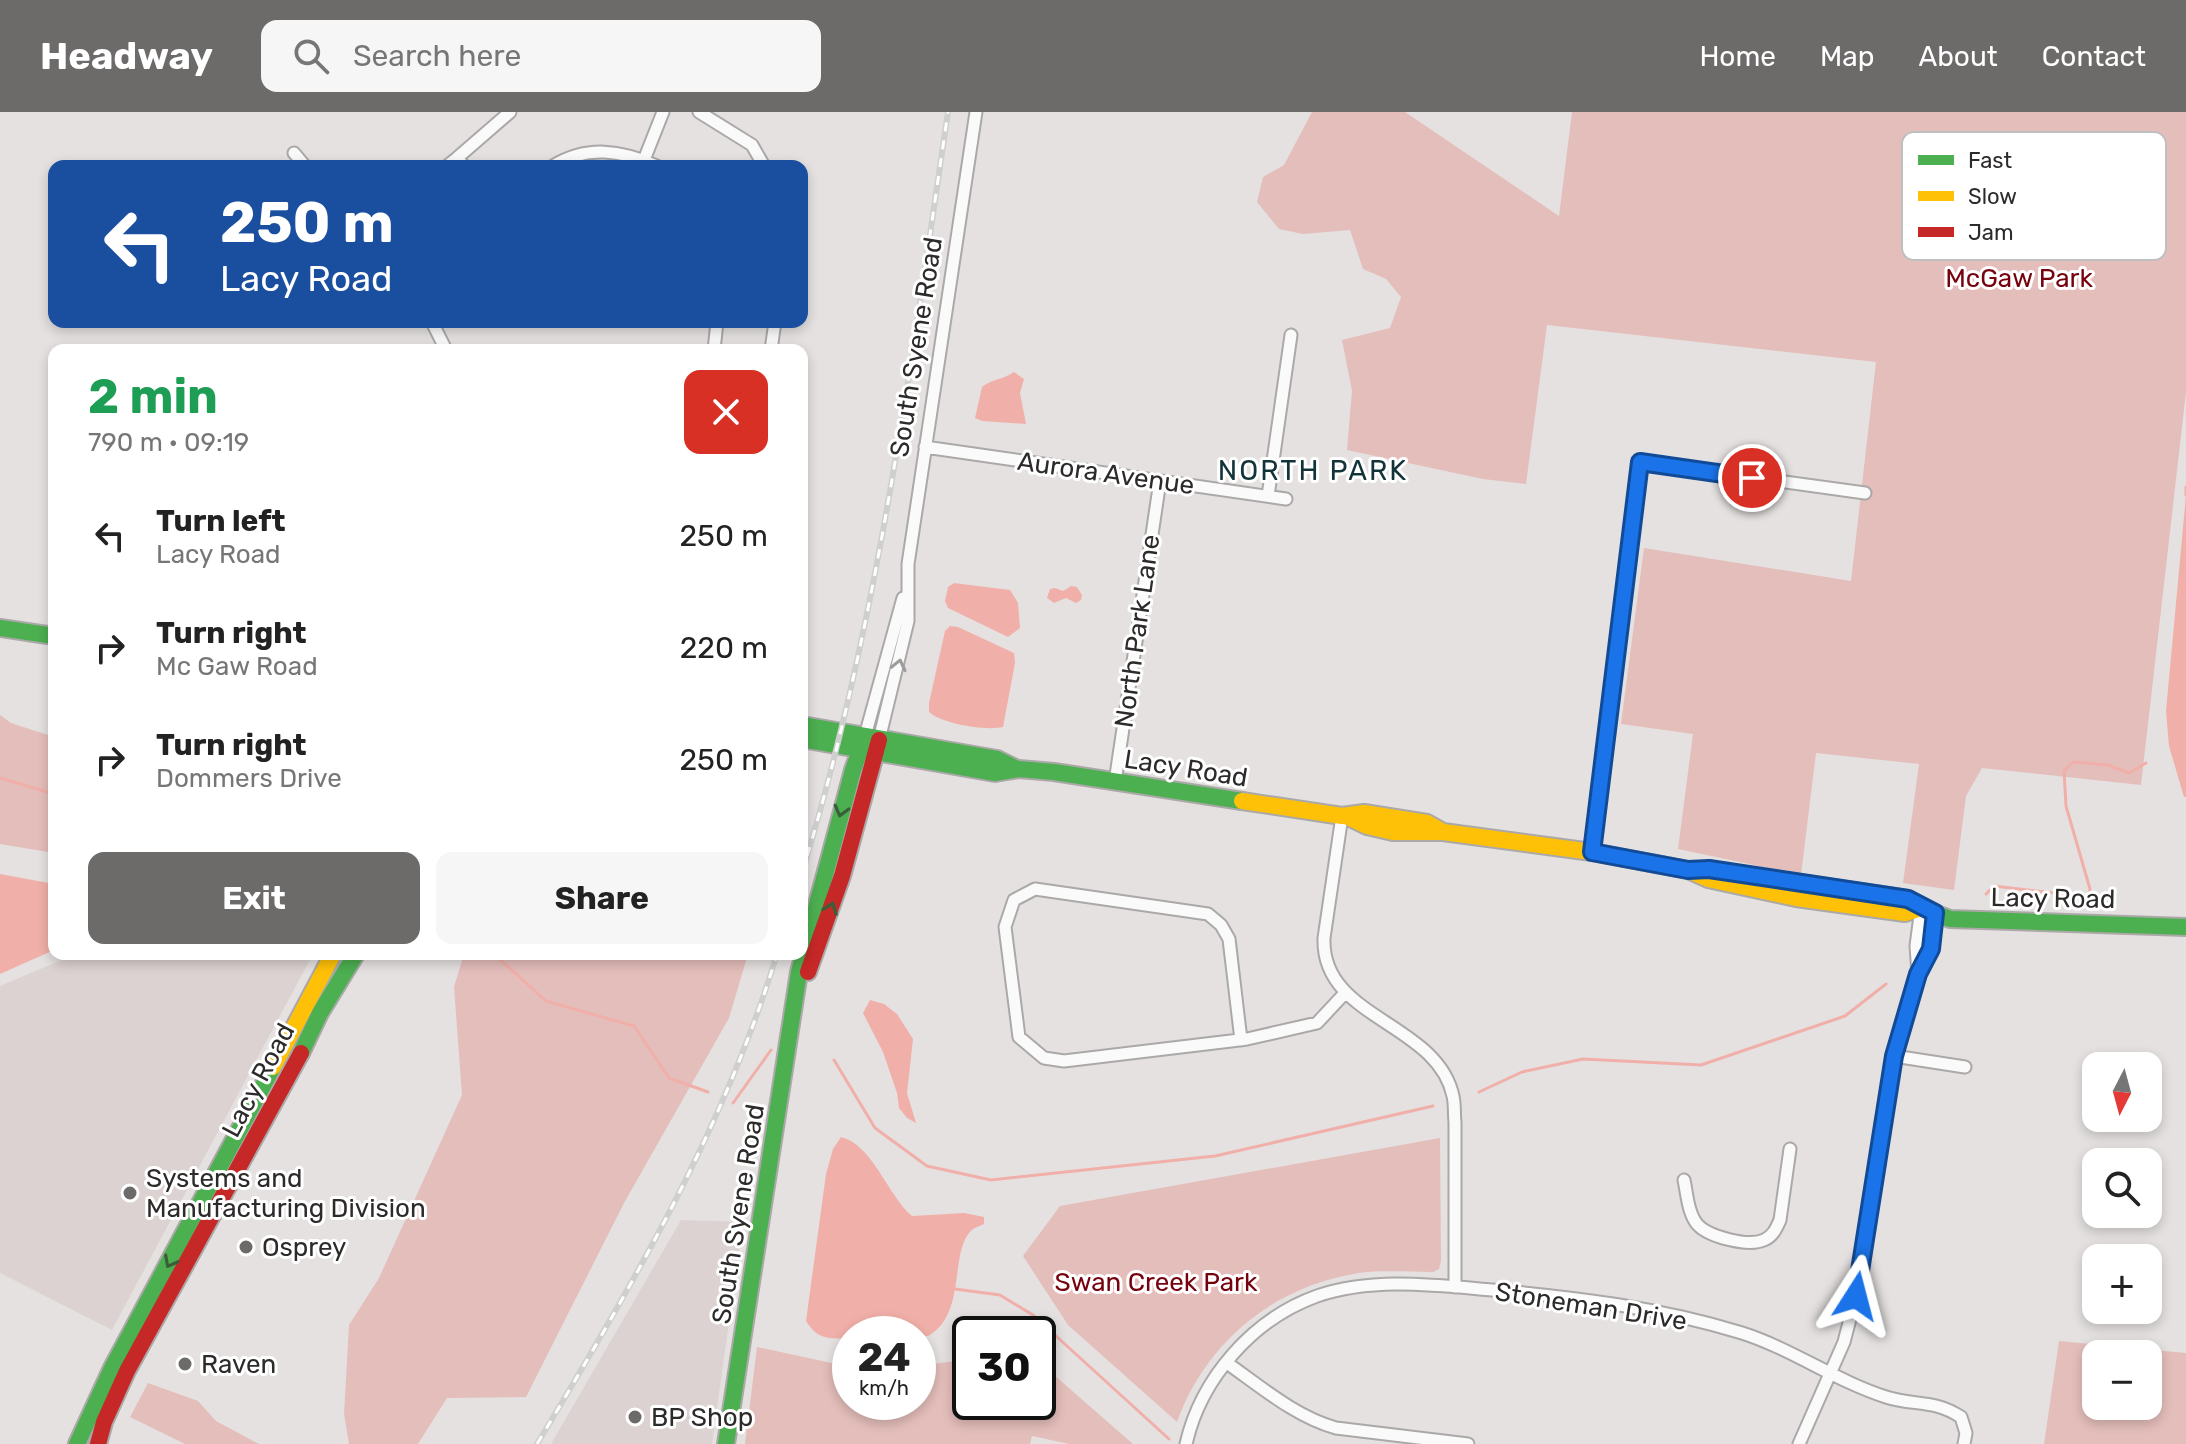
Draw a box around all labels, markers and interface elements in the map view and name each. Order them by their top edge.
search box [261,20,821,92]
text: Headway [40,33,213,79]
icon: search [289,34,333,78]
text: Search here [353,38,521,74]
text: Home [1699,40,1776,73]
text: Map [1820,40,1874,73]
text: About [1918,40,1998,73]
text: Contact [2042,40,2146,73]
legend [1902,132,2166,260]
text: Fast [1968,147,2013,174]
text: Slow [1968,183,2017,210]
text: 250 m [220,190,394,256]
icon: left [88,192,192,296]
text: Jam [1968,219,2014,246]
street label: South Syene Road [884,235,949,459]
text: Lacy Road [220,257,393,300]
park label: McGaw Park [1945,263,2093,294]
text: 2 min [88,368,218,425]
button: close [684,370,768,454]
text: 790 m · 09:19 [88,427,249,458]
pin [1718,444,1786,512]
street label: Aurora Avenue [1016,446,1196,501]
district label: NORTH PARK [1218,454,1408,487]
icon: arrive [1730,456,1774,500]
text: Turn left [156,503,286,539]
icon: left [88,514,132,558]
text: 250 m [680,518,768,554]
street label: North Park Lane [1109,532,1166,730]
text: Lacy Road [156,539,281,570]
text: Turn right [156,615,307,651]
icon: right [88,626,132,670]
text: 220 m [680,630,768,666]
text: Mc Gaw Road [156,651,318,682]
one-way arrow [889,659,906,672]
text: Turn right [156,727,307,763]
icon: right [88,738,132,782]
text: 250 m [680,742,768,778]
street label: Lacy Road [1122,743,1250,794]
text: Dommers Drive [156,763,342,794]
one-way arrow [834,803,851,817]
button: Exit [88,852,420,944]
button: Share [436,852,768,944]
street label: Lacy Road [1990,882,2116,915]
one-way arrow [821,902,838,916]
street label: Lacy Road [216,1018,301,1143]
north arrow [2082,1052,2162,1132]
map controls [2082,1052,2162,1420]
street label: South Syene Road [706,1102,771,1326]
button: search [2082,1148,2162,1228]
place label: Systems and Manufacturing Division [146,1163,426,1224]
marker: Systems and Manufacturing Division [121,1184,139,1202]
place label: Osprey [262,1232,346,1263]
marker: Osprey [237,1238,255,1256]
button: + [2082,1244,2162,1324]
one-way arrow [165,1253,180,1268]
position arrow [1814,1254,1898,1338]
park label: Swan Creek Park [1055,1267,1258,1298]
street label: Stoneman Drive [1493,1276,1689,1337]
speed limit sign: 30 [952,1316,1056,1420]
text: 24 [857,1334,911,1381]
button: − [2082,1340,2162,1420]
place label: Raven [201,1349,276,1380]
marker: Raven [176,1355,194,1373]
text: km/h [859,1376,909,1400]
place label: BP Shop [651,1402,753,1433]
marker: BP Shop [626,1408,644,1426]

